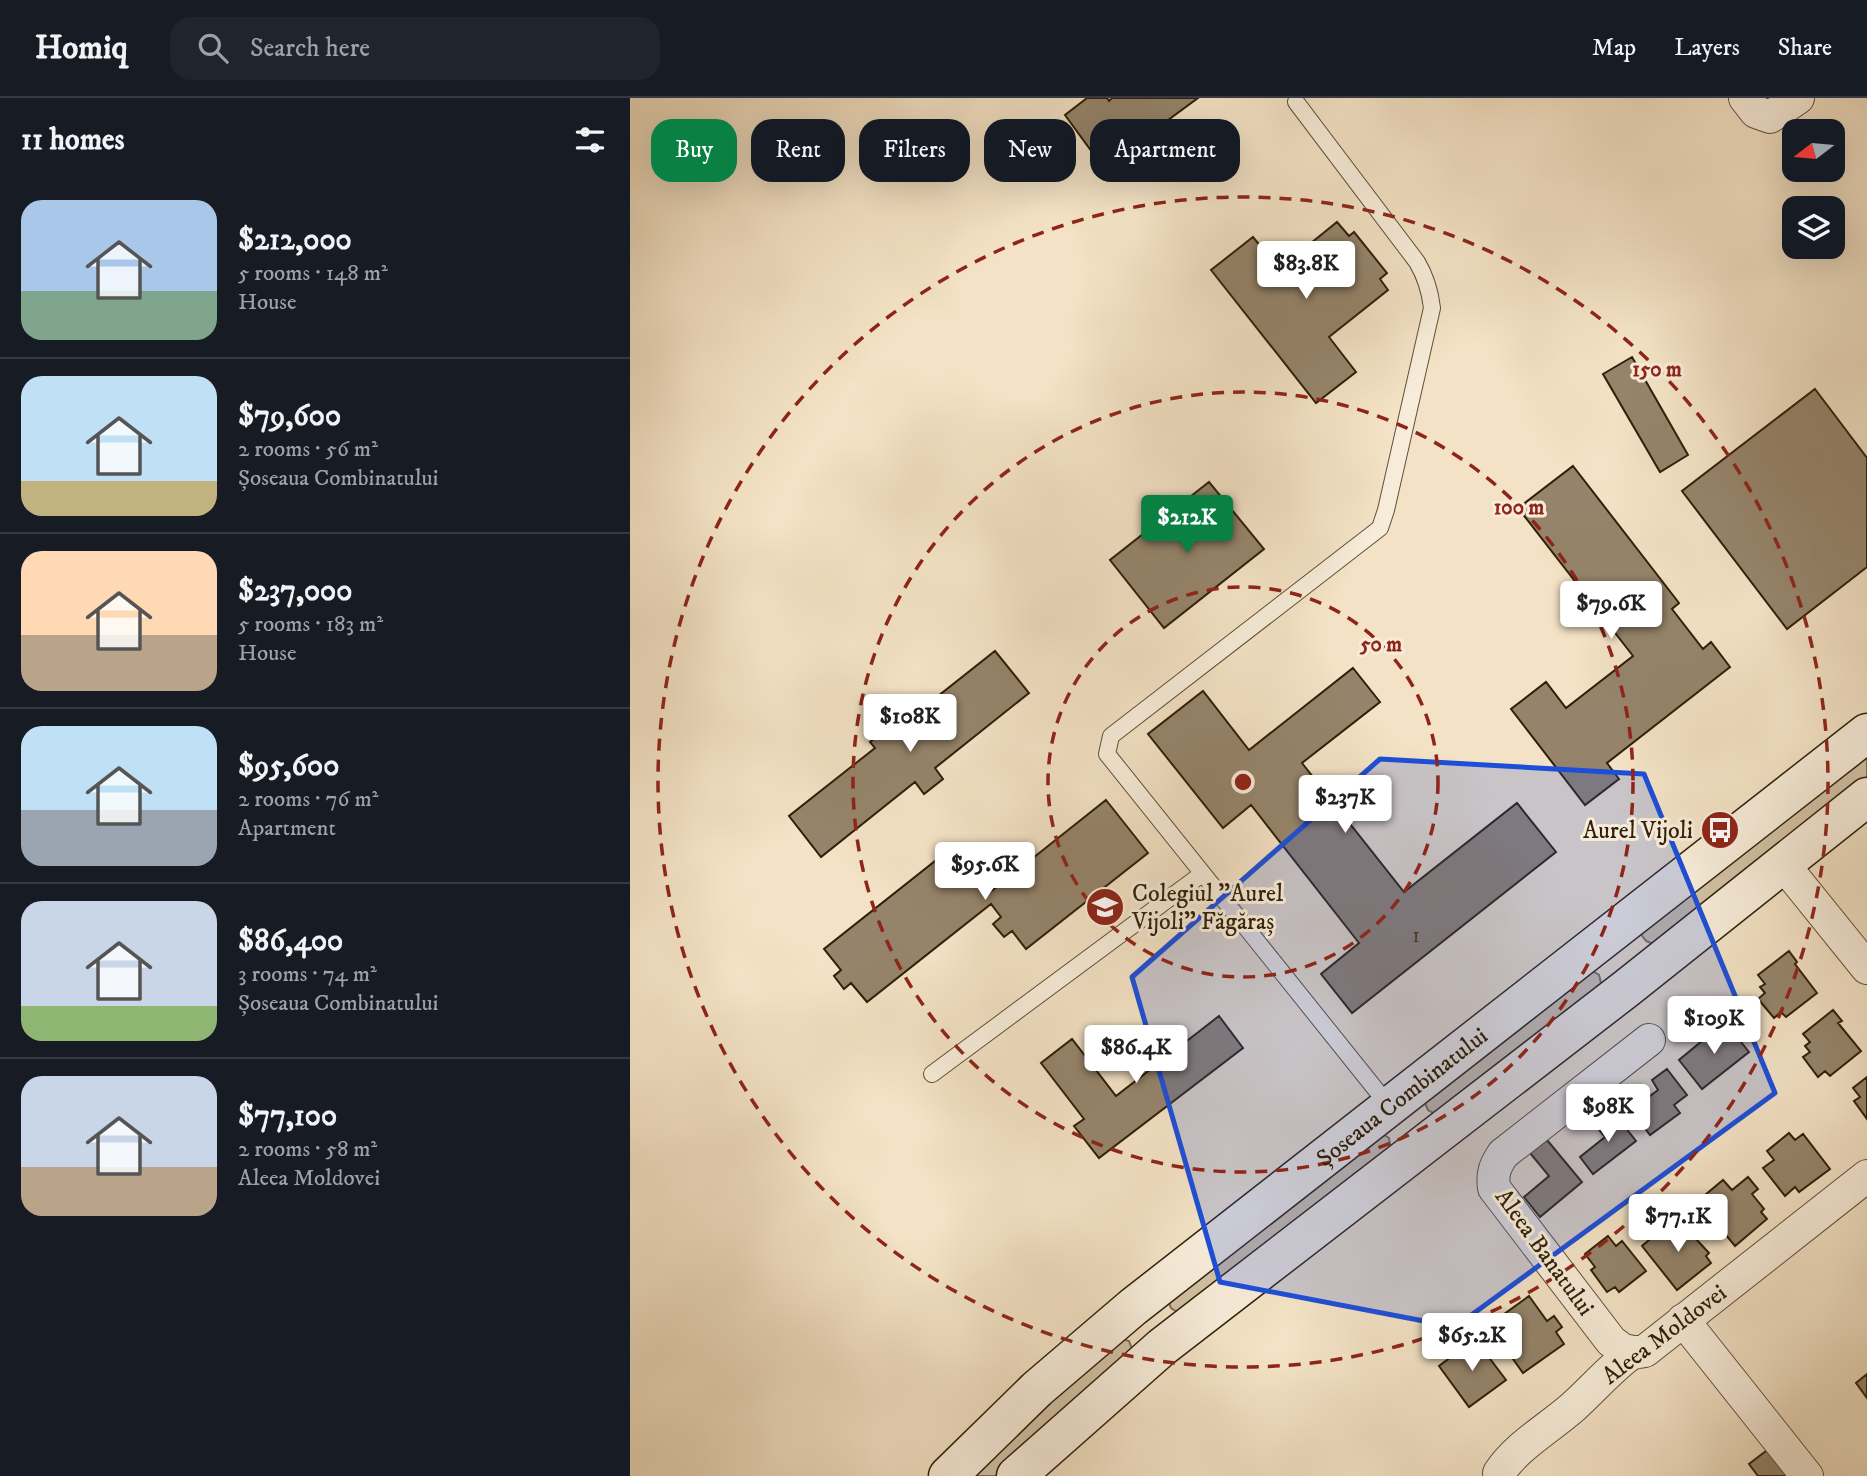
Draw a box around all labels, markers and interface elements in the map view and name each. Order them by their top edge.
search box [170,17,660,80]
text: Homiq [35,28,128,69]
icon: search [194,29,232,67]
text: Search here [250,32,370,65]
text: Map [1592,33,1636,63]
text: Layers [1674,33,1740,63]
text: Share [1778,33,1832,63]
chip: Buy [651,119,737,182]
chip: Rent [751,119,845,182]
chip: Filters [859,119,970,182]
chip: New [984,119,1076,182]
chip: Apartment [1090,119,1240,182]
north arrow [1782,119,1844,182]
map controls [1782,119,1845,259]
icon: filters [571,121,609,159]
text: 11 homes [21,122,125,159]
button: layers [1782,196,1845,259]
text: $212,000 [238,222,352,259]
icon: home [77,228,161,312]
pin: $83.8K [1249,242,1363,301]
text: $83.8K [1273,249,1339,278]
text: 5 rooms · 148 m² [238,259,388,288]
text: House [238,288,296,317]
text: 150 m [1632,357,1682,383]
text: $79,600 [238,398,341,435]
icon: home [77,404,161,488]
text: 2 rooms · 56 m² [238,435,378,464]
text: Șoseaua Combinatului [238,464,439,493]
text: 100 m [1494,495,1544,521]
pin: $212K [1138,496,1236,555]
text: $212K [1157,503,1217,532]
text: $237,000 [238,573,352,610]
icon: home [77,579,161,663]
pin: $79.6K [1554,582,1668,641]
text: $79.6K [1576,589,1646,618]
text: 5 rooms · 183 m² [238,610,383,639]
text: 50 m [1359,632,1402,658]
text: House [238,639,296,668]
pin: $108K [861,694,959,754]
text: $108K [880,702,940,731]
text: $95,600 [238,748,339,785]
icon: home [77,754,161,838]
centre of rings [1231,770,1255,794]
pin: $237K [1296,776,1394,835]
text: $237K [1315,783,1375,812]
text: 2 rooms · 76 m² [238,785,378,814]
bus stop icon: Aurel Vijoli [1699,809,1741,851]
text: Apartment [238,814,336,843]
place label: Aurel Vijoli [1583,816,1693,846]
pin: $95.6K [928,842,1042,902]
text: $95.6K [951,850,1019,879]
place label: Colegiul "Aurel Vijoli" Făgăraș [1131,879,1284,937]
school or university icon: Colegiul "Aurel Vijoli" Făgăraș [1084,886,1126,928]
text: $86,400 [238,923,343,960]
house number: 1 [1412,923,1420,949]
icon: home [77,929,161,1013]
text: 3 rooms · 74 m² [238,960,377,989]
text: Șoseaua Combinatului [238,989,439,1018]
pin: $109K [1665,996,1763,1056]
text: $109K [1684,1004,1744,1033]
street label: Șoseaua Combinatului [1311,1021,1494,1174]
pin: $86.4K [1079,1026,1193,1085]
text: $86.4K [1100,1033,1172,1062]
pin: $98K [1567,1084,1649,1144]
text: $98K [1582,1092,1634,1121]
text: $77,100 [238,1098,337,1135]
icon: home [77,1104,161,1188]
text: 2 rooms · 58 m² [238,1135,377,1164]
text: Aleea Moldovei [238,1164,380,1193]
street label: Aleea Banatului [1488,1183,1600,1322]
pin: $77.1K [1621,1194,1735,1254]
text: $77.1K [1645,1202,1711,1231]
street label: Aleea Moldovei [1596,1278,1733,1391]
pin: $65.2K [1415,1314,1529,1373]
text: $65.2K [1438,1321,1506,1350]

